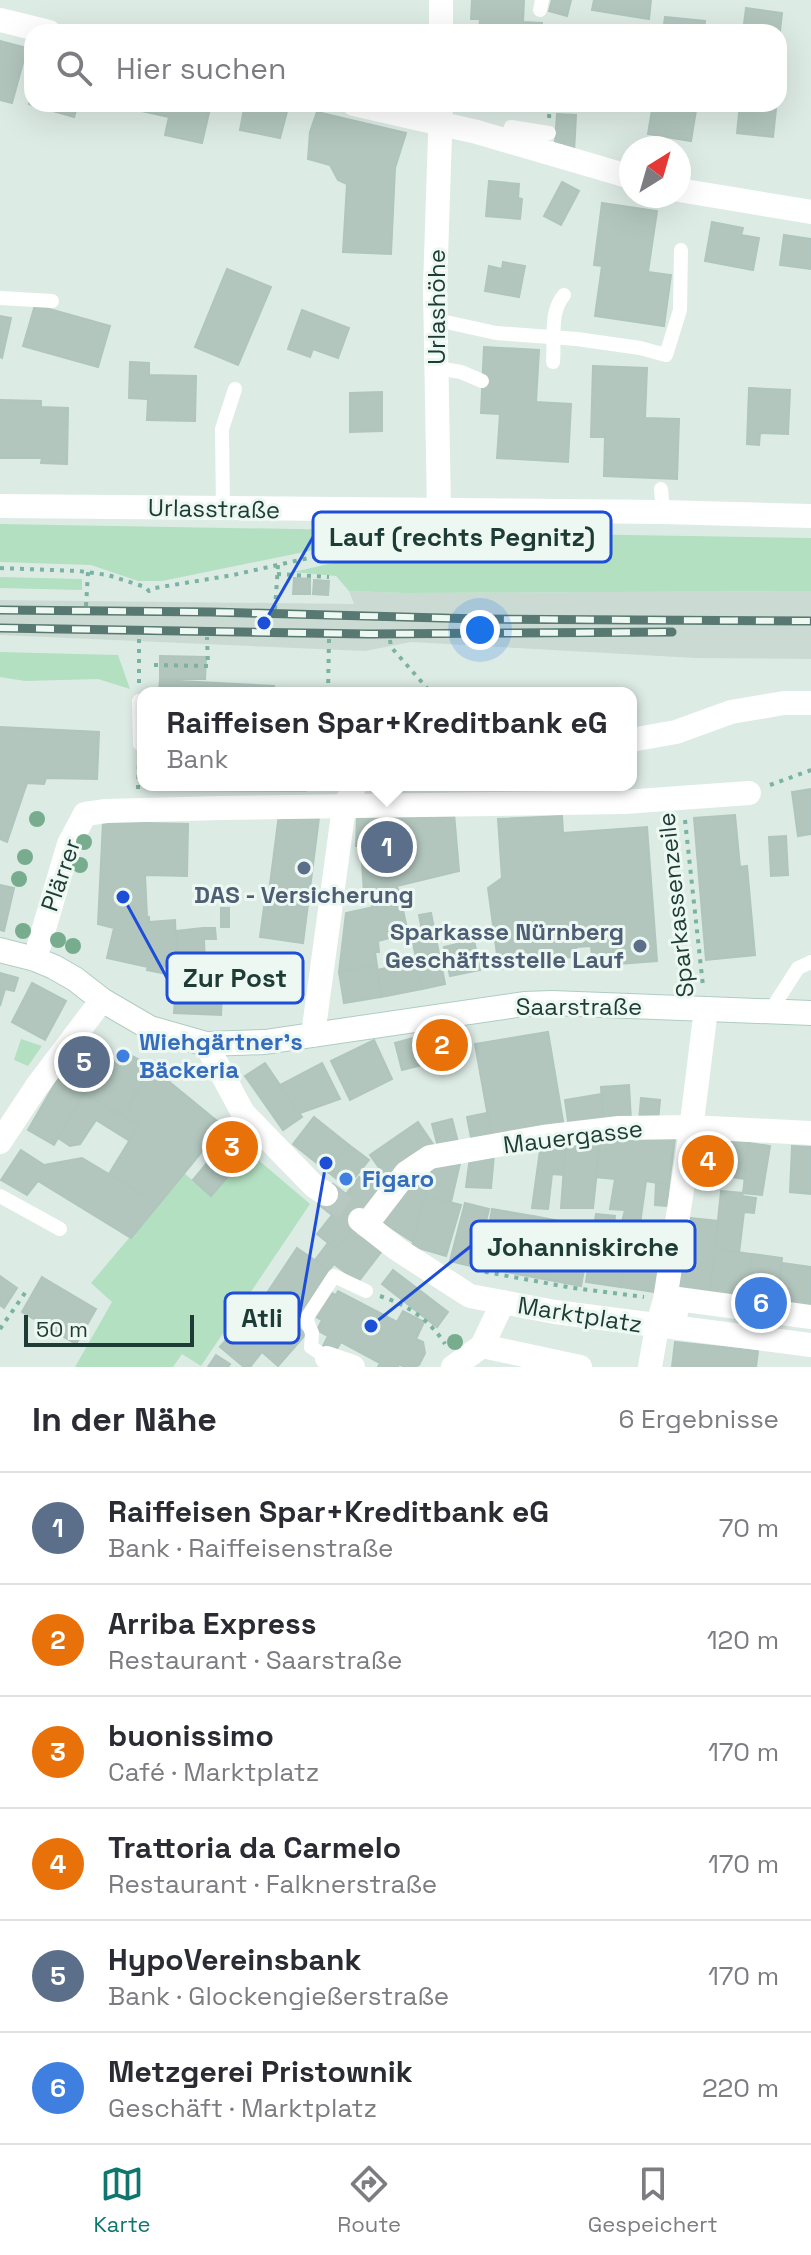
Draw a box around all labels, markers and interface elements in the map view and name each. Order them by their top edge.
search box [24,24,787,112]
icon: search [52,46,96,90]
text: Hier suchen [116,49,286,88]
north arrow [619,136,691,208]
street label: Urlashöhe [421,249,452,365]
street label: Urlasstraße [148,492,280,525]
callout: Lauf (rechts Pegnitz) [313,512,611,562]
text: Lauf (rechts Pegnitz) [329,520,595,554]
your location [460,610,500,650]
popup [137,687,637,791]
text: Raiffeisen Spar+Kreditbank eG [166,703,608,742]
text: Bank [166,742,229,776]
street label: Sparkassenzeile [650,811,701,999]
pin: 1 [361,817,413,877]
street label: Plärrer [34,834,87,915]
marker: DAS - Versicherung [295,859,313,877]
place label: DAS - Versicherung [194,879,414,910]
place label: Sparkasse Nürnberg Geschäftsstelle Lauf [385,916,624,975]
marker: Sparkasse Nürnberg Geschäftsstelle Lauf [631,937,649,955]
callout: Zur Post [167,953,303,1003]
text: Zur Post [183,961,287,995]
street label: Saarstraße [516,991,642,1022]
pin: 2 [416,1015,468,1075]
place label: Wiehgärtner's Bäckeria [139,1026,303,1085]
pin: 5 [58,1032,110,1092]
marker: Wiehgärtner's Bäckeria [114,1047,132,1065]
street label: Mauergasse [501,1113,645,1160]
pin: 3 [206,1117,258,1177]
pin: 4 [682,1131,734,1191]
place label: Figaro [362,1163,434,1194]
marker: Figaro [337,1170,355,1188]
callout: Johanniskirche [471,1221,695,1271]
text: Johanniskirche [487,1230,679,1264]
pin: 6 [735,1273,787,1333]
street label: Marktplatz [516,1289,644,1340]
callout: Atli [225,1293,299,1343]
text: Atli [241,1301,283,1335]
scale bar [24,1311,194,1347]
text: 50 m [36,1315,88,1343]
text: In der Nähe [32,1398,217,1441]
text: 6 Ergebnisse [619,1402,779,1436]
text: Raiffeisen Spar+Kreditbank eG [108,1492,549,1531]
text: 1 [52,1511,64,1545]
text: 70 m [719,1511,779,1545]
text: Bank · Raiffeisenstraße [108,1531,393,1565]
text: Arriba Express [108,1604,316,1643]
text: 2 [50,1623,66,1657]
text: 120 m [707,1623,779,1657]
text: Restaurant · Saarstraße [108,1643,402,1677]
text: buonissimo [108,1716,274,1755]
text: 3 [50,1735,66,1769]
text: 170 m [708,1735,779,1769]
text: Café · Marktplatz [108,1755,319,1789]
text: Trattoria da Carmelo [108,1828,401,1867]
text: 4 [50,1847,66,1881]
text: 170 m [708,1847,779,1881]
text: Restaurant · Falknerstraße [108,1867,437,1901]
text: HypoVereinsbank [108,1940,361,1979]
text: 5 [50,1959,66,1993]
text: 170 m [708,1959,779,1993]
text: Bank · Glockengießerstraße [108,1979,449,2013]
text: Metzgerei Pristownik [108,2052,413,2091]
text: 6 [50,2071,66,2105]
text: 220 m [702,2071,779,2105]
text: Geschäft · Marktplatz [108,2091,377,2125]
tab: Karte [93,2162,151,2238]
tab: Route [337,2162,401,2238]
tab: Gespeichert [588,2162,718,2238]

